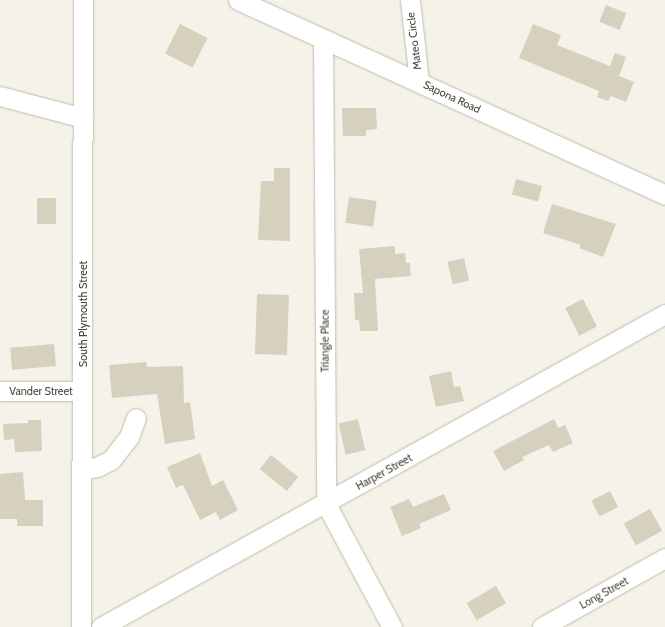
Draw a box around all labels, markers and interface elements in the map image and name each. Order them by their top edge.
street label: Mateo Circle [404,12,424,70]
street label: Sapona Road [421,78,483,116]
street label: South Plymouth Street [76,261,90,367]
street label: Triangle Place [318,310,332,372]
street label: Vander Street [9,384,73,398]
street label: Harper Street [354,451,414,493]
street label: Long Street [577,574,631,612]

